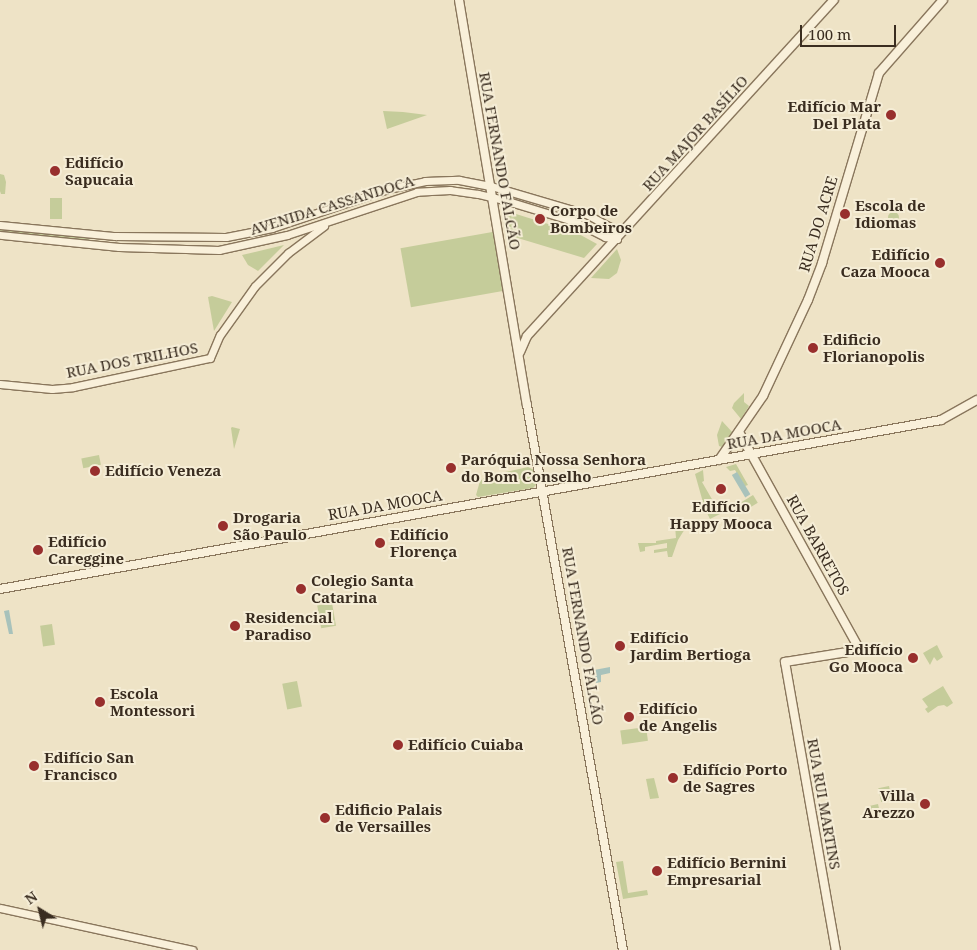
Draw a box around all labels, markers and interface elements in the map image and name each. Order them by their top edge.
scale bar [802,15,898,47]
text: 100 m [808,24,851,44]
street label: RUA FERNANDO FALCÃO [475,71,525,251]
street label: RUA MAJOR BASÍLIO [638,72,752,194]
place label: Edifício Mar Del Plata [787,97,881,132]
marker: Edifício Mar Del Plata [885,109,897,121]
place label: Edifício Sapucaia [65,153,134,188]
marker: Edifício Sapucaia [49,165,61,177]
street label: AVENIDA CASSANDOCA [248,171,416,239]
street label: RUA DO ACRE [795,174,841,274]
place label: Escola de Idiomas [855,196,926,231]
place label: Corpo de Bombeiros [550,201,632,236]
marker: Escola de Idiomas [839,208,851,220]
marker: Corpo de Bombeiros [534,213,546,225]
place label: Edifício Caza Mooca [841,245,930,280]
marker: Edifício Caza Mooca [934,257,946,269]
place label: Edificio Florianopolis [823,330,925,365]
street label: RUA DOS TRILHOS [65,338,199,382]
marker: Edificio Florianopolis [807,342,819,354]
street label: RUA DA MOOCA [725,415,843,453]
place label: Paróquia Nossa Senhora do Bom Conselho [461,450,646,485]
place label: Edifício Veneza [105,462,221,480]
marker: Paróquia Nossa Senhora do Bom Conselho [445,462,457,474]
marker: Edifício Veneza [89,465,101,477]
marker: Edifício Happy Mooca [715,483,727,495]
street label: RUA DA MOOCA [326,486,444,524]
street label: RUA BARRETOS [783,492,853,598]
place label: Edifício Happy Mooca [670,497,772,532]
place label: Drogaria São Paulo [233,508,307,543]
marker: Drogaria São Paulo [217,520,229,532]
place label: Edifício Florença [390,525,457,560]
place label: Edifício Careggine [48,532,124,567]
marker: Edifício Florença [374,537,386,549]
marker: Edifício Careggine [32,544,44,556]
street label: RUA FERNANDO FALCÃO [558,546,608,726]
place label: Colegio Santa Catarina [311,571,414,606]
marker: Colegio Santa Catarina [295,583,307,595]
place label: Residencial Paradiso [245,608,333,643]
marker: Residencial Paradiso [229,620,241,632]
place label: Edifício Jardim Bertioga [630,628,751,663]
marker: Edifício Jardim Bertioga [614,640,626,652]
place label: Edifício Go Mooca [829,640,903,675]
marker: Edifício Go Mooca [907,652,919,664]
place label: Escola Montessori [110,684,195,719]
marker: Escola Montessori [94,696,106,708]
place label: Edifício de Angelis [639,699,717,734]
marker: Edifício de Angelis [623,711,635,723]
place label: Edifício Cuiaba [408,736,524,754]
street label: RUA RUI MARTINS [804,737,844,871]
marker: Edifício Cuiaba [392,739,404,751]
place label: Edifício San Francisco [44,748,134,783]
marker: Edifício San Francisco [28,760,40,772]
place label: Edifício Porto de Sagres [683,760,787,795]
marker: Edifício Porto de Sagres [667,772,679,784]
place label: Villa Arezzo [862,786,915,821]
marker: Villa Arezzo [919,798,931,810]
place label: Edificio Palais de Versailles [335,800,442,835]
marker: Edificio Palais de Versailles [319,812,331,824]
place label: Edifício Bernini Empresarial [667,853,787,888]
marker: Edifício Bernini Empresarial [651,865,663,877]
north arrow [15,885,65,935]
text: N [21,887,41,908]

